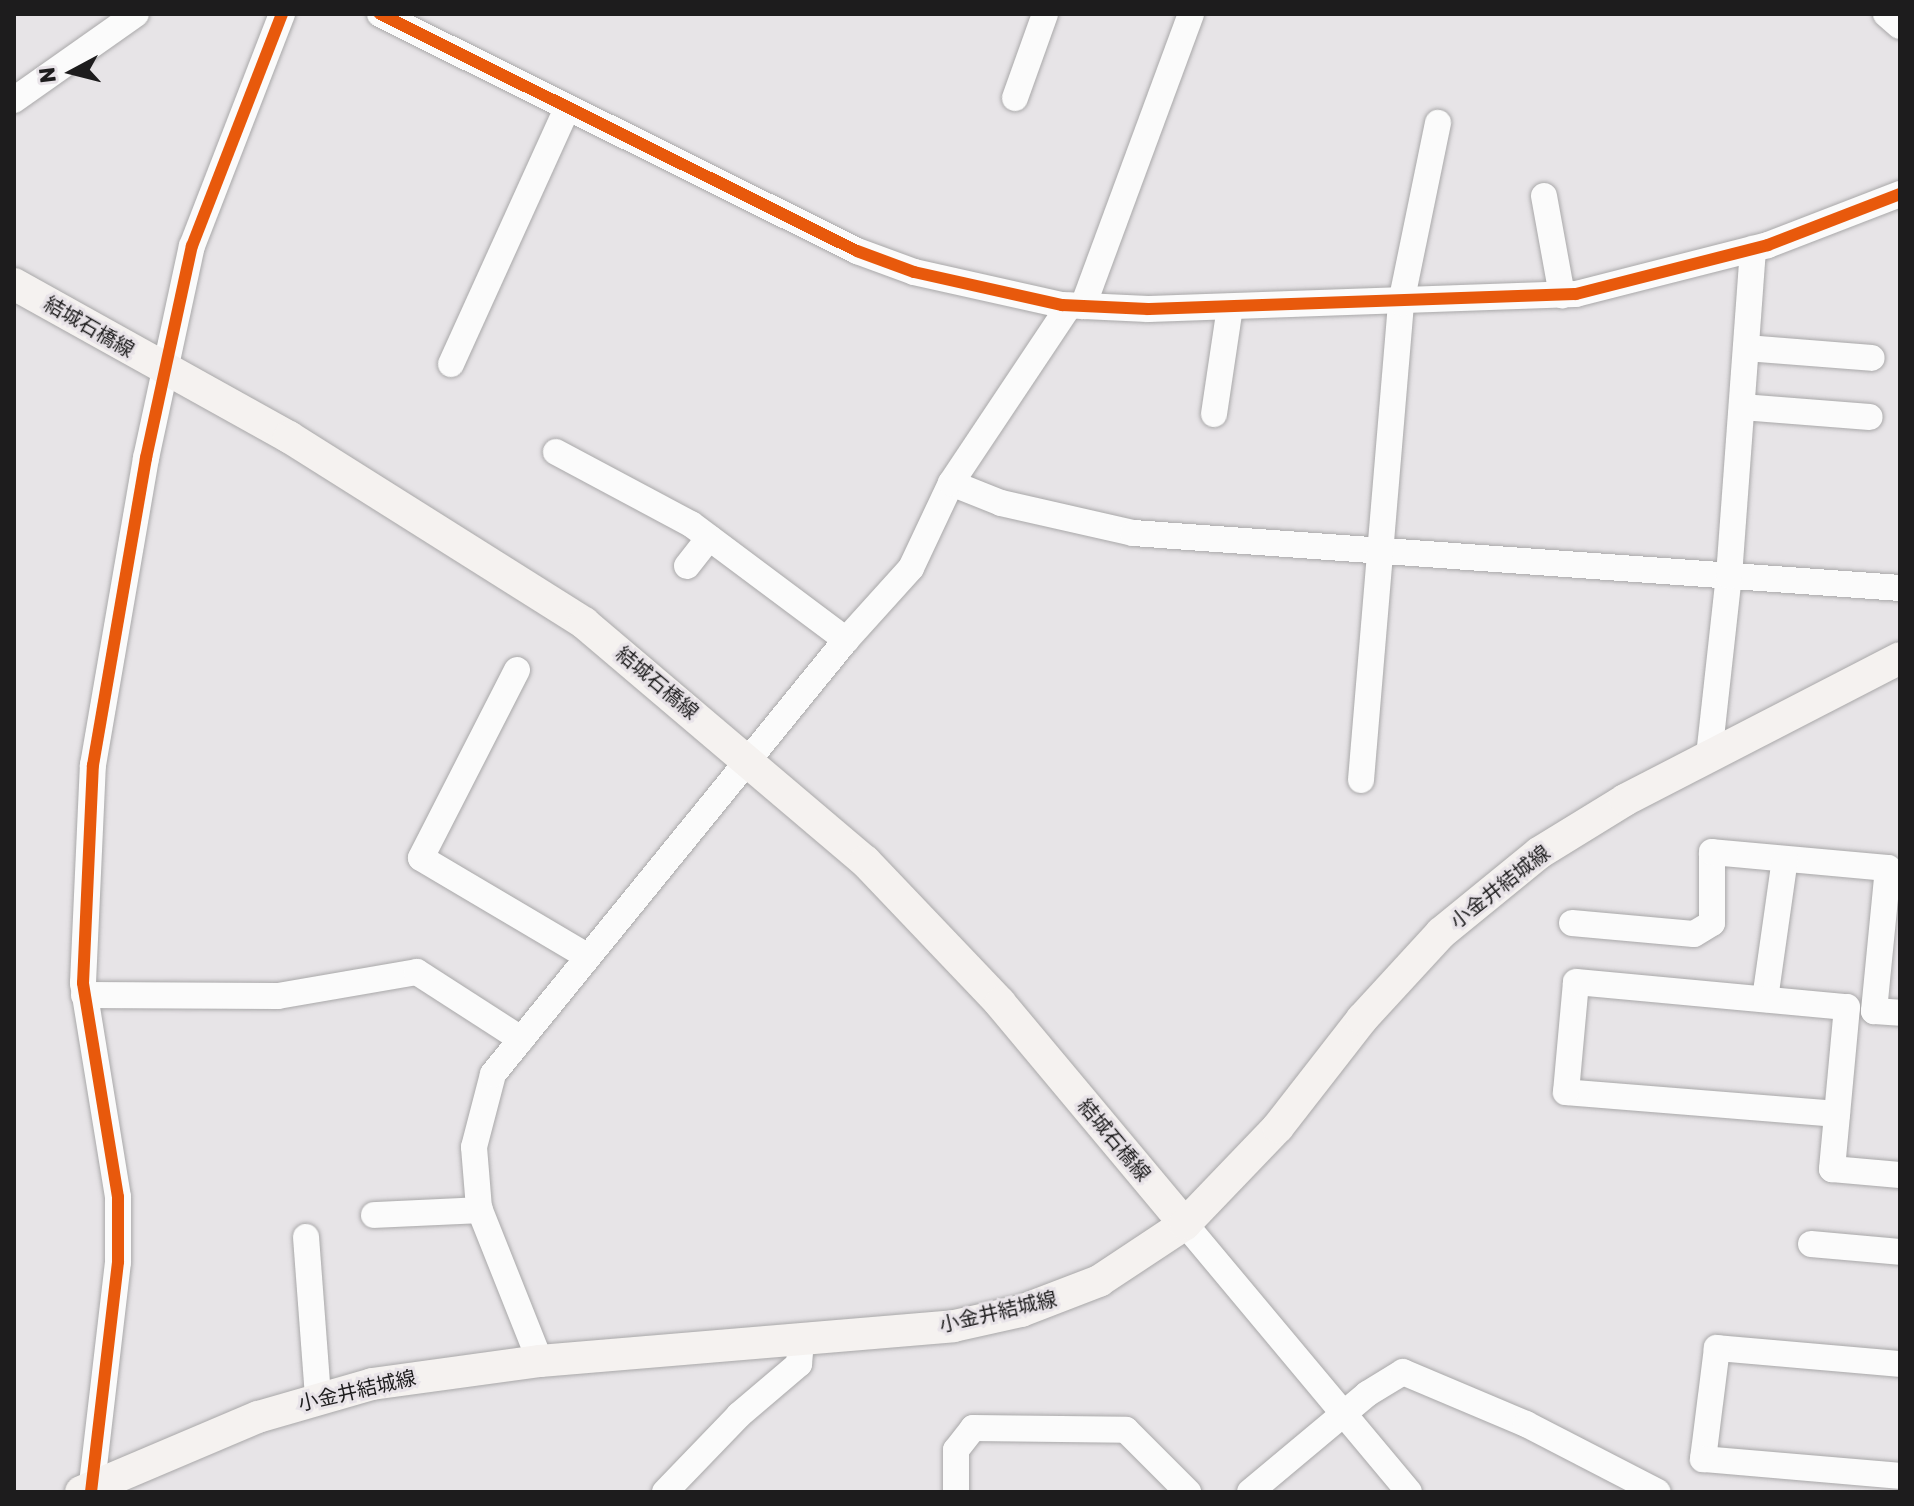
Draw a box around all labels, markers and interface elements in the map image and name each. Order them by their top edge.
north arrow [32,32,112,112]
text: N [33,65,62,84]
street label: 結城石橋線 [40,292,138,362]
street label: 結城石橋線 [611,642,703,724]
street label: 小金井結城線 [1445,841,1555,933]
street label: 結城石橋線 [1073,1094,1155,1186]
street label: 小金井結城線 [937,1287,1059,1337]
street label: 小金井結城線 [296,1366,418,1416]

